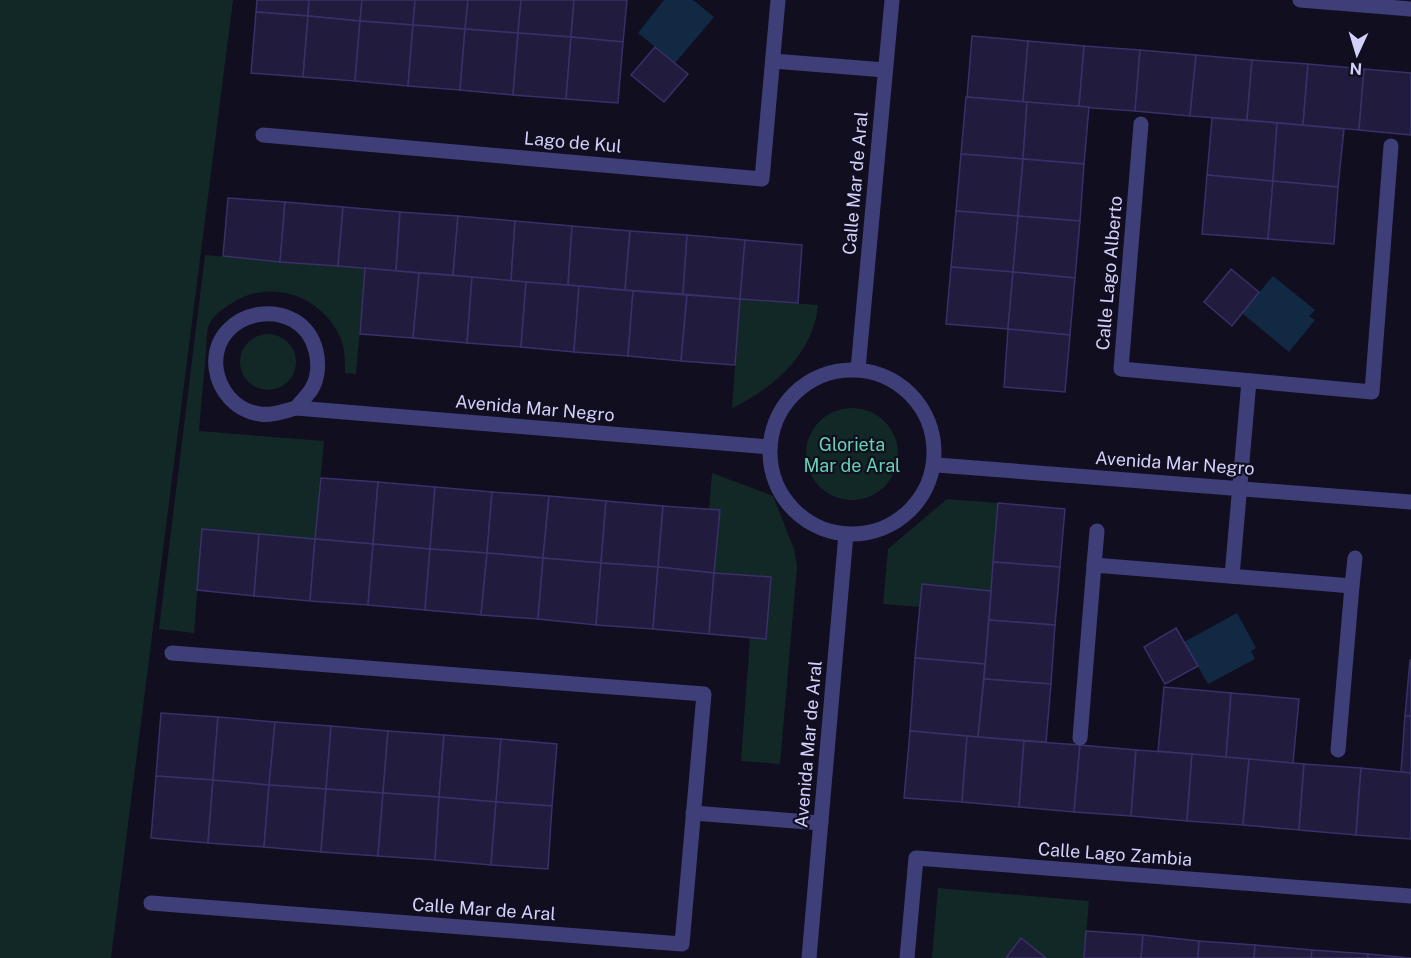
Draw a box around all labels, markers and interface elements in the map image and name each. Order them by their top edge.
north arrow [1327,24,1387,84]
text: N [1349,59,1363,78]
street label: Calle Mar de Aral [838,110,872,256]
street label: Lago de Kul [523,127,623,157]
street label: Calle Lago Alberto [1092,195,1126,351]
street label: Avenida Mar Negro [454,391,616,425]
park label: Glorieta Mar de Aral [803,434,901,476]
street label: Avenida Mar Negro [1095,447,1255,479]
street label: Avenida Mar de Aral [790,660,826,828]
street label: Calle Lago Zambia [1037,838,1193,870]
street label: Calle Mar de Aral [411,894,557,924]

